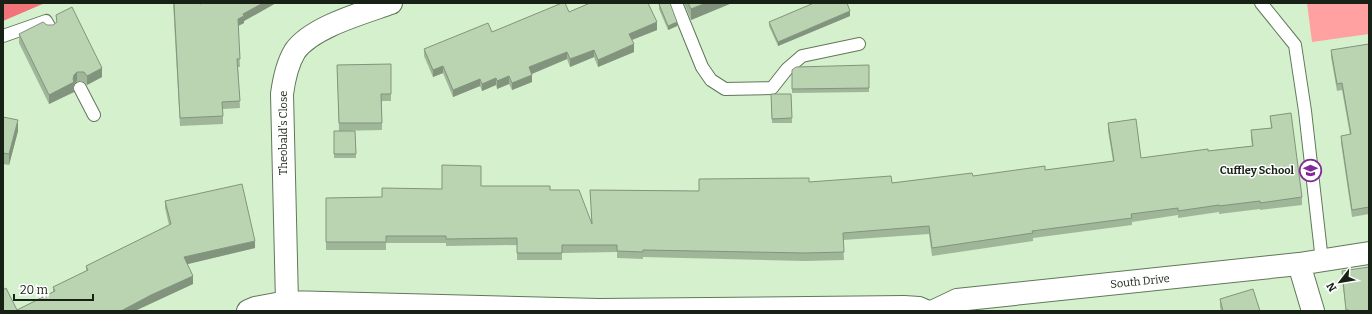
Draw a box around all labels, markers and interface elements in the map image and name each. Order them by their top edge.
street label: Theobald's Close [277,91,290,175]
school or university icon: Cuffley School [1297,157,1323,183]
place label: Cuffley School [1220,164,1295,177]
north arrow [1320,262,1360,302]
street label: South Drive [1110,272,1170,291]
scale bar [14,276,93,302]
text: N [1324,279,1340,294]
text: 20 m [20,283,49,297]

